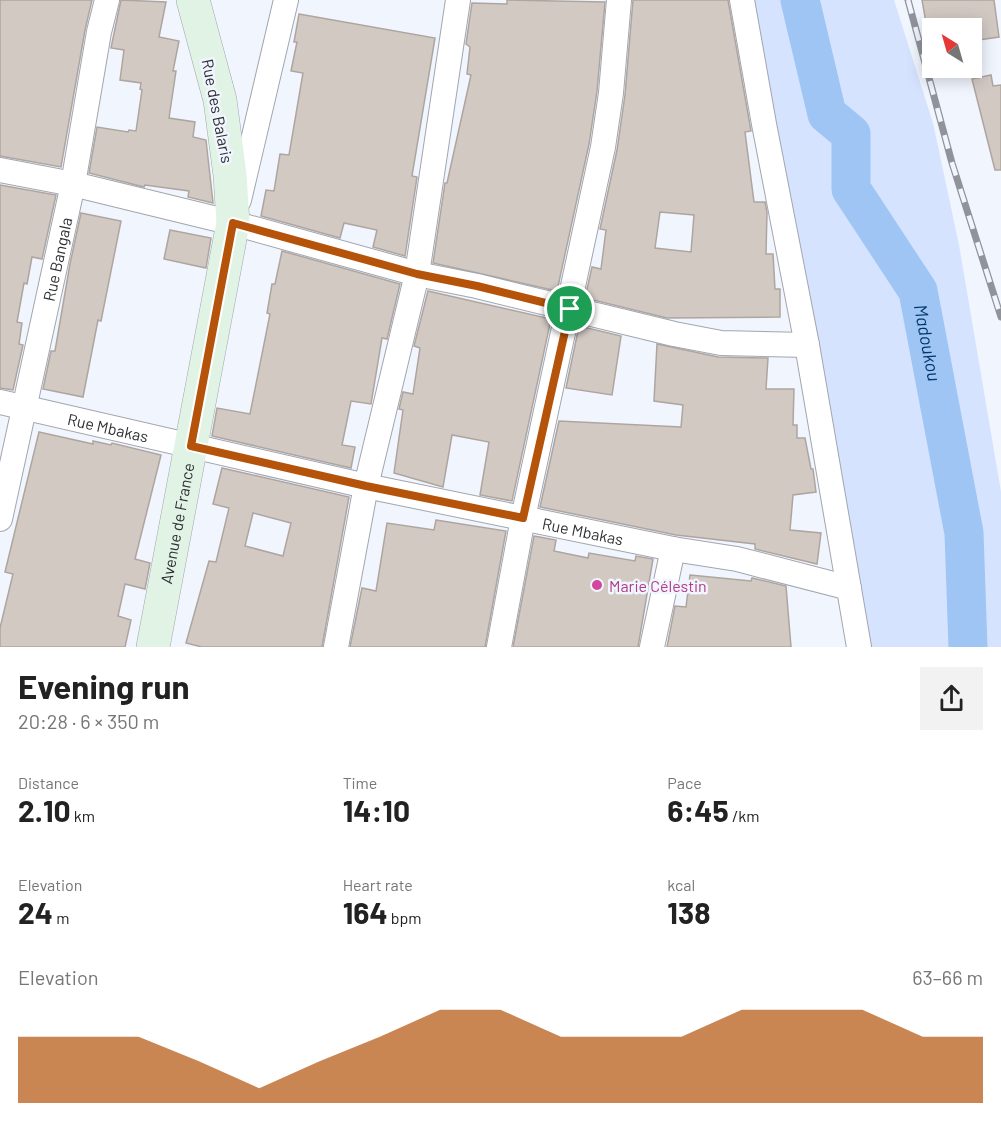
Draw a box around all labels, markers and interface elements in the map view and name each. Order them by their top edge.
north arrow [922,18,982,78]
map controls [922,18,982,78]
street label: Rue des Balaris [199,57,237,165]
street label: Rue Bangala [38,215,75,303]
pin [544,283,595,334]
icon: arrive [553,292,586,325]
water label: Madoukou [910,302,946,383]
street label: Rue Mbakas [66,408,150,445]
street label: Avenue de France [156,461,197,585]
street label: Rue Mbakas [541,513,625,548]
place label: Marie Célestin [609,576,707,595]
marker: Marie Célestin [590,578,604,592]
text: Evening run [18,666,190,706]
button: share [920,667,983,730]
text: 20:28 · 6 × 350 m [18,709,159,733]
text: Distance [18,773,79,792]
text: Time [343,773,377,792]
text: Pace [667,773,702,792]
text: 2.10 [18,792,71,828]
text: 14:10 [343,792,410,828]
text: 6:45 [667,792,729,828]
text: km [71,806,95,825]
text: /km [729,806,760,825]
text: Elevation [18,875,82,894]
text: Heart rate [343,875,413,894]
text: kcal [667,875,695,894]
text: 24 [18,894,53,930]
text: 164 [343,894,388,930]
text: 138 [667,894,710,930]
text: m [53,908,69,927]
text: bpm [388,908,422,927]
text: Elevation [18,965,99,989]
text: 63–66 m [912,965,983,989]

